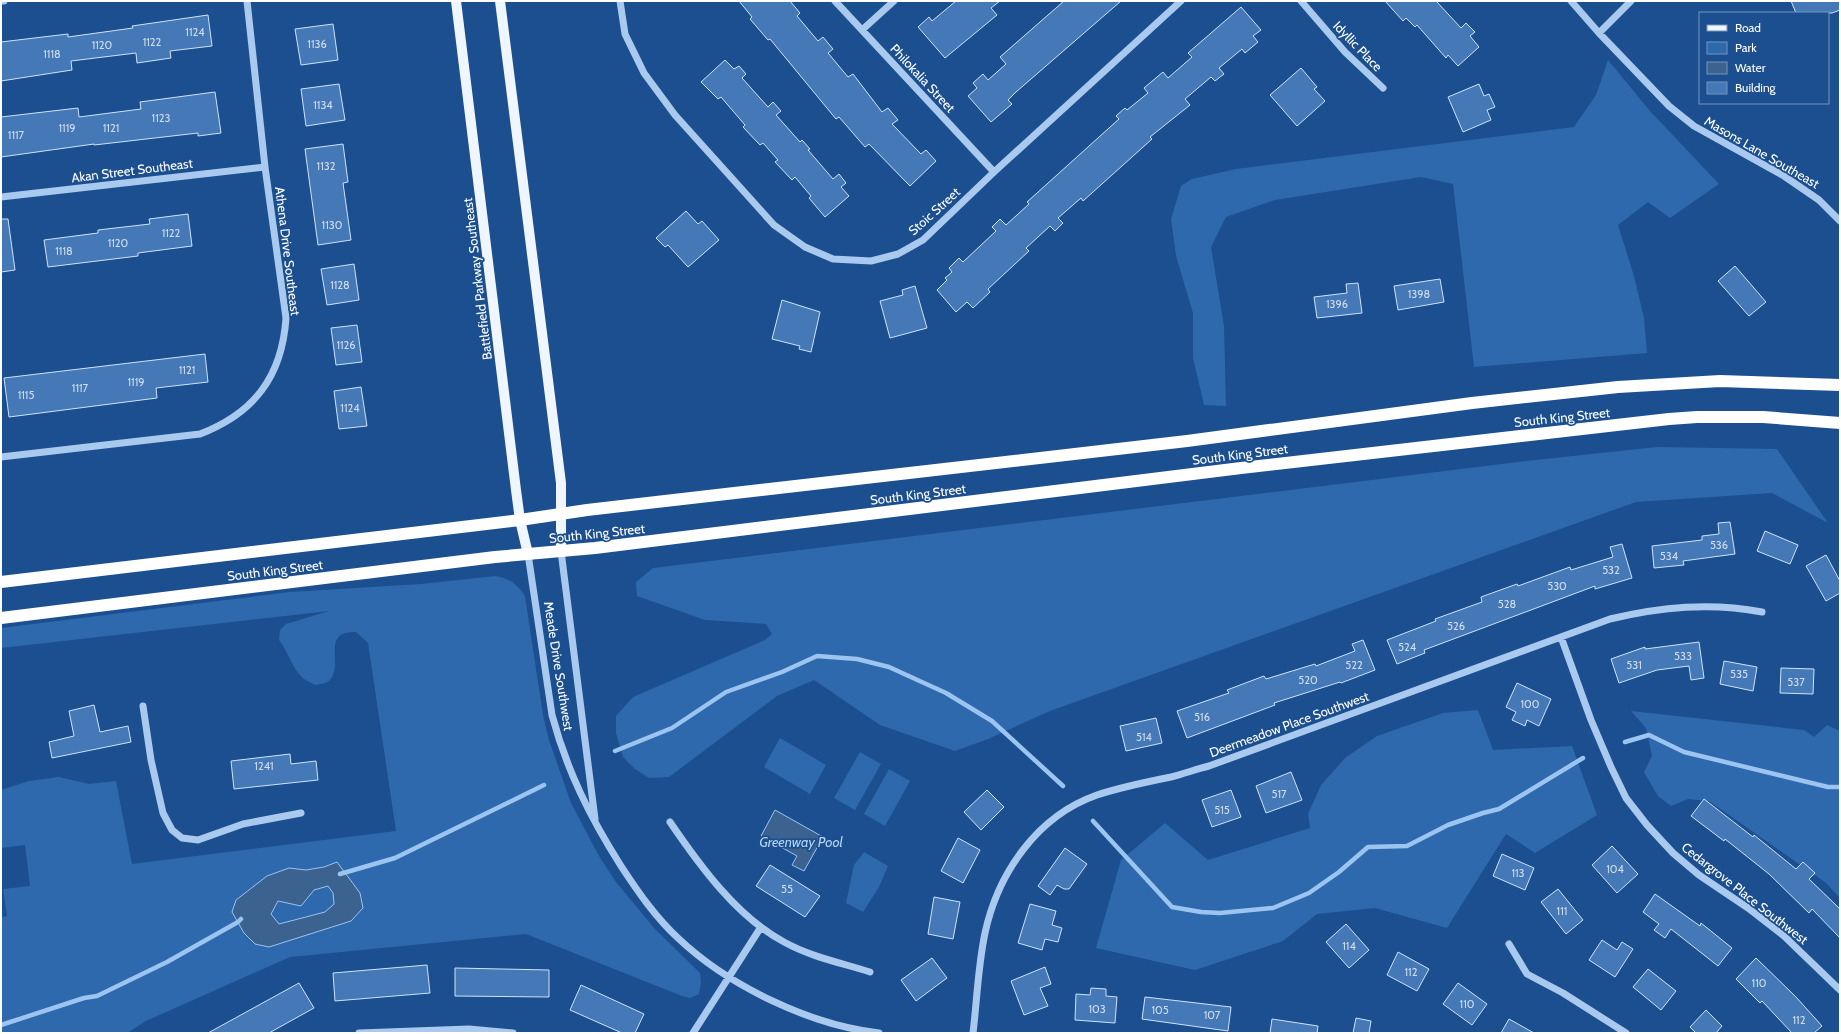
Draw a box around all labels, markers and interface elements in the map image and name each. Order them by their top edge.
legend [1699,12,1829,104]
street label: Idyllic Place [1330,18,1386,75]
text: Road [1735,20,1761,35]
house number: 1124 [185,25,205,39]
house number: 1122 [143,35,162,49]
house number: 1136 [307,37,327,51]
house number: 1120 [92,38,113,52]
street label: Philokalia Street [887,40,959,116]
text: Park [1735,40,1757,55]
house number: 1118 [43,47,61,61]
text: Water [1735,60,1766,75]
text: Building [1735,80,1777,95]
house number: 1134 [313,98,333,112]
house number: 1123 [152,111,170,125]
street label: Masons Lane Southeast [1702,113,1823,192]
house number: 1119 [58,121,76,135]
house number: 1121 [103,121,119,135]
house number: 1117 [8,128,25,142]
street label: Akan Street Southeast [70,155,194,185]
house number: 1132 [317,159,336,173]
street label: Stoic Street [905,183,964,238]
street label: Athena Drive Southeast [272,186,304,317]
street label: Battlefield Parkway Southeast [459,196,495,361]
house number: 1130 [322,218,343,232]
house number: 1122 [162,226,181,240]
house number: 1120 [108,236,129,250]
house number: 1118 [55,244,73,258]
house number: 1128 [330,278,350,292]
house number: 1398 [1408,287,1430,301]
house number: 1396 [1326,297,1348,311]
house number: 1126 [336,338,356,352]
house number: 1121 [179,363,195,377]
house number: 1119 [127,375,145,389]
house number: 1117 [72,381,89,395]
house number: 1115 [18,388,34,402]
house number: 1124 [340,401,360,415]
street label: South King Street [1513,404,1611,430]
street label: South King Street [1191,440,1289,468]
street label: South King Street [869,480,967,508]
street label: South King Street [548,520,646,546]
house number: 536 [1710,538,1728,552]
house number: 534 [1660,549,1679,563]
street label: South King Street [226,556,324,584]
house number: 532 [1602,563,1620,577]
house number: 530 [1547,579,1567,593]
house number: 528 [1498,597,1516,611]
street label: Meade Drive Southwest [541,600,577,732]
house number: 526 [1447,619,1465,633]
house number: 524 [1398,640,1417,654]
house number: 533 [1674,649,1692,663]
house number: 522 [1345,658,1363,672]
house number: 531 [1626,658,1642,672]
house number: 535 [1730,667,1748,681]
house number: 520 [1298,673,1318,687]
house number: 537 [1787,675,1805,689]
street label: Deermeadow Place Southwest [1207,687,1371,760]
house number: 100 [1521,697,1540,711]
house number: 516 [1194,710,1210,724]
house number: 514 [1136,730,1153,744]
house number: 1241 [254,759,274,773]
house number: 517 [1271,787,1287,801]
house number: 515 [1214,803,1230,817]
water label: Greenway Pool [759,833,844,851]
street label: Cedargrove Place Southwest [1679,839,1812,948]
house number: 104 [1606,862,1624,876]
house number: 113 [1511,866,1525,880]
house number: 55 [781,882,793,896]
house number: 111 [1557,904,1567,918]
house number: 114 [1342,939,1356,953]
house number: 112 [1405,965,1418,979]
house number: 110 [1752,976,1767,990]
house number: 110 [1460,997,1475,1011]
house number: 103 [1088,1002,1106,1016]
house number: 105 [1151,1003,1169,1017]
house number: 107 [1204,1008,1221,1022]
house number: 112 [1793,1013,1806,1027]

